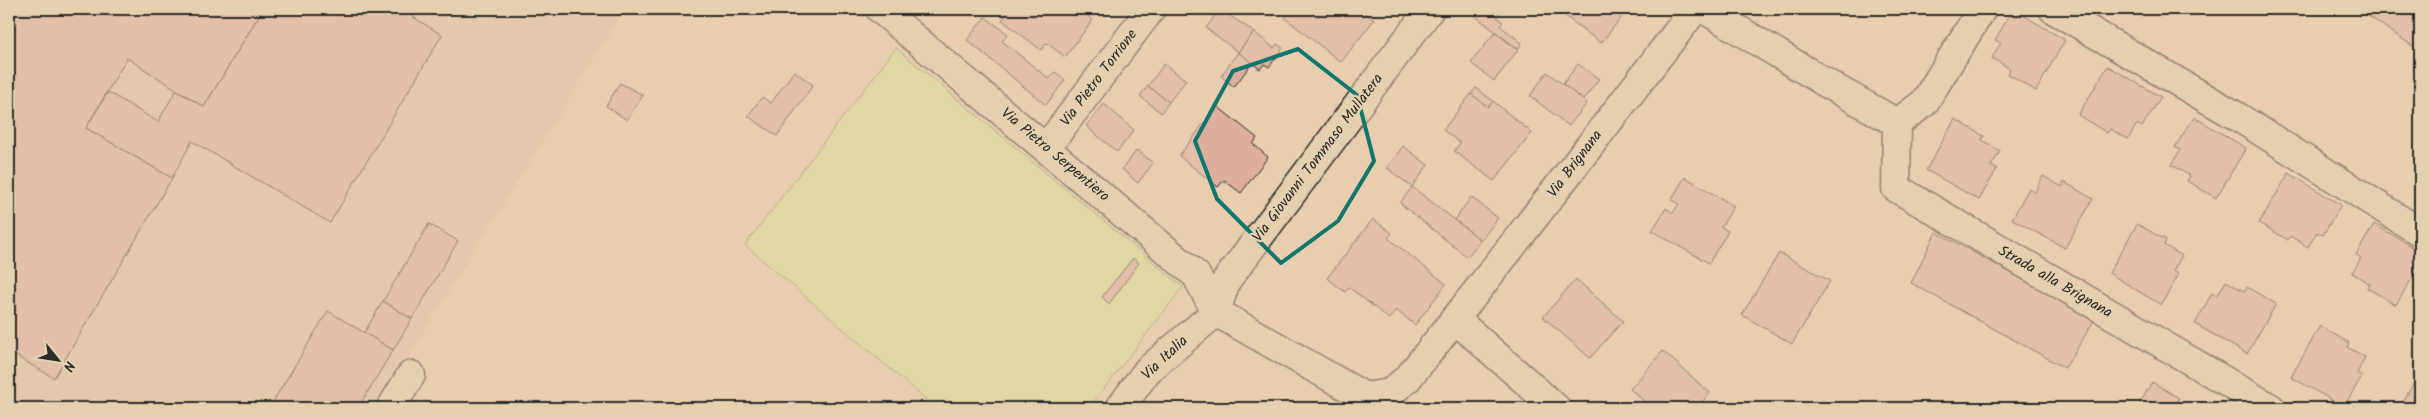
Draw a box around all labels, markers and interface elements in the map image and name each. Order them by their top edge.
street label: Via Pietro Torrione [1054,24,1144,132]
street label: Via Giovanni Tommaso Mullatera [1246,69,1390,247]
street label: Via Pietro Serpentiero [995,102,1115,208]
street label: Via Brignana [1541,125,1609,203]
street label: Strada alla Brignana [1993,239,2117,325]
street label: Via Italia [1136,330,1194,386]
north arrow [32,334,82,384]
text: N [57,357,80,375]

